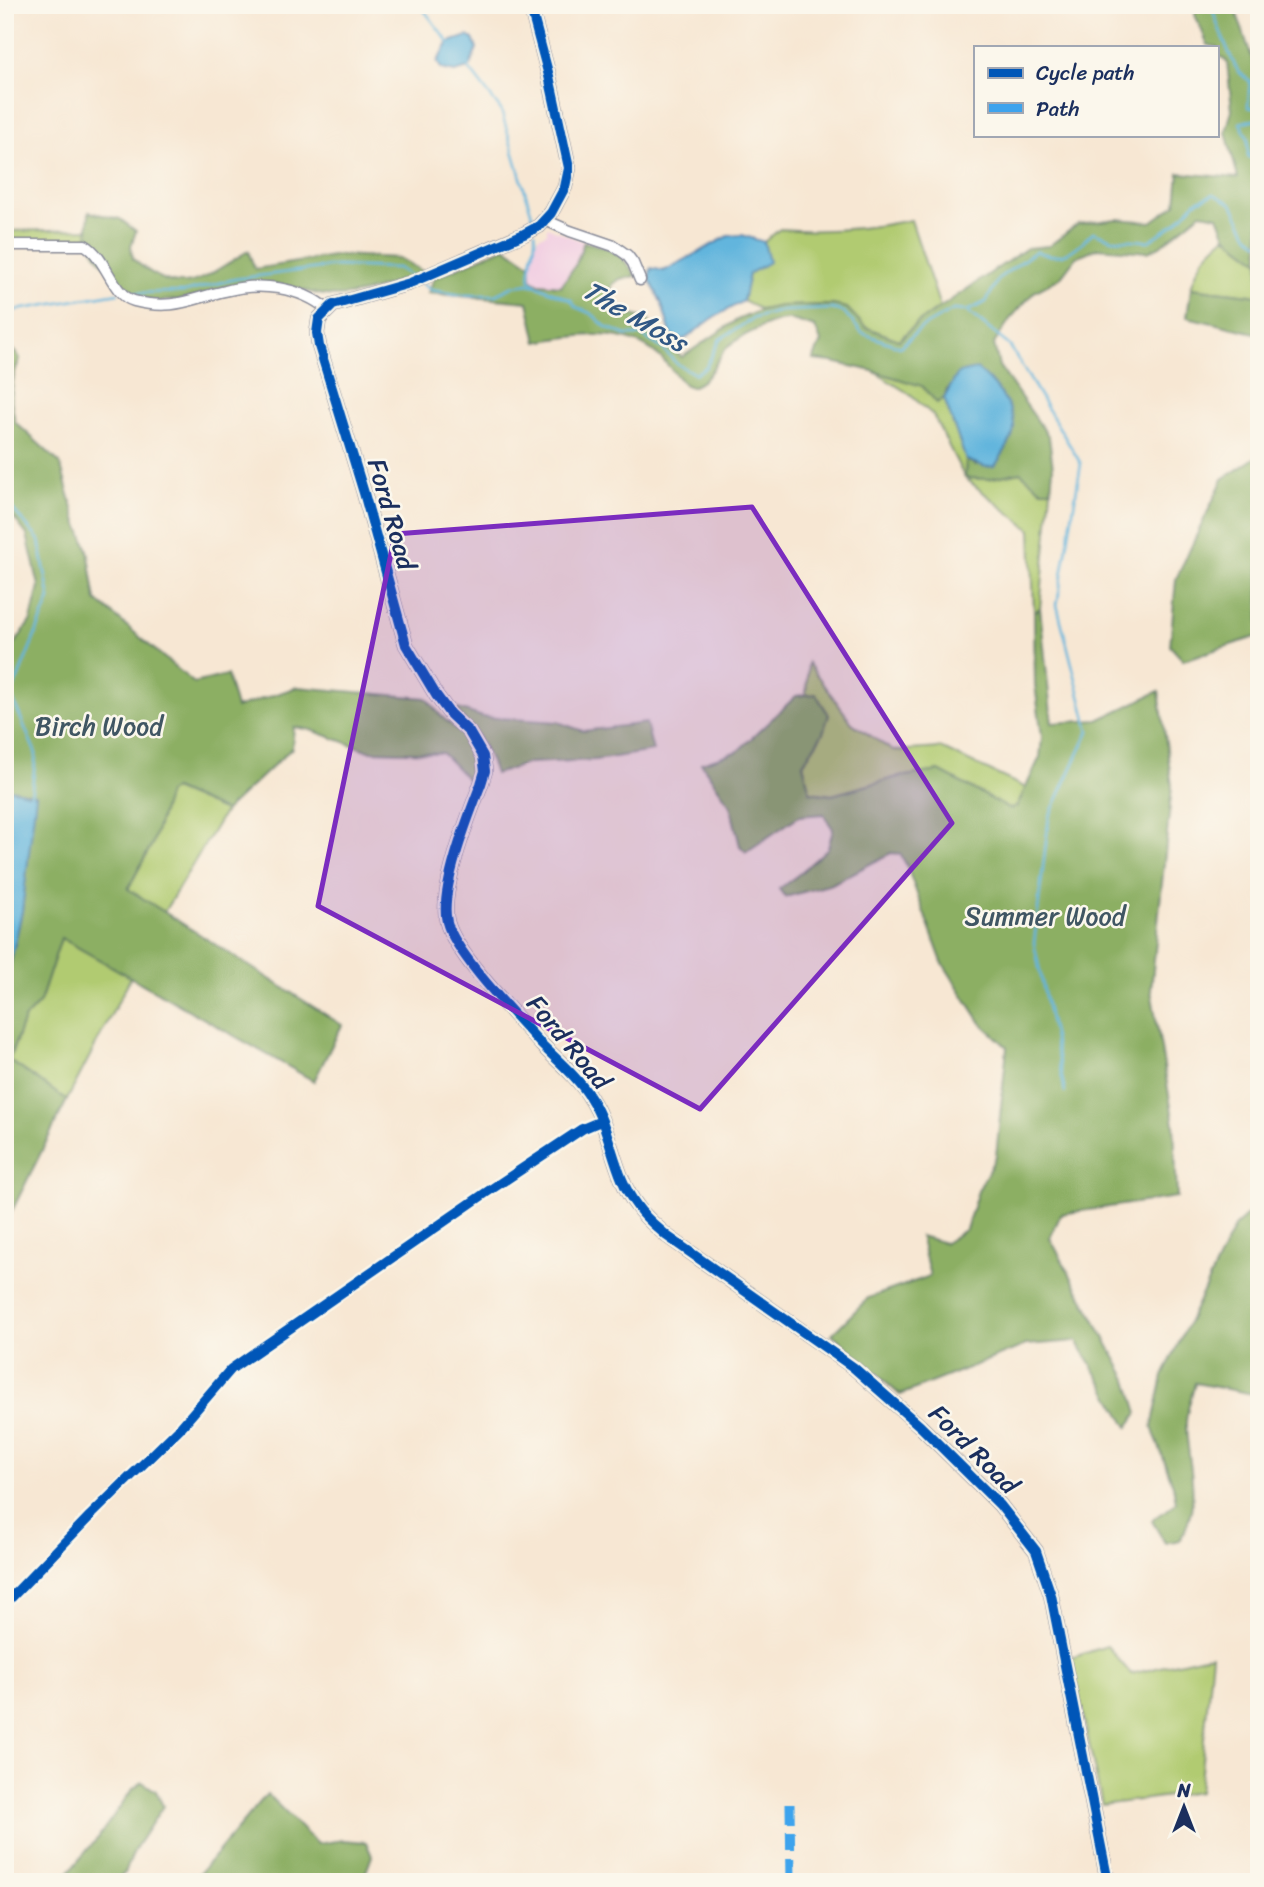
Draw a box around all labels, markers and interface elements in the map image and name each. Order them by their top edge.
legend [974,46,1218,136]
text: Cycle path [1036,54,1135,92]
text: Path [1036,90,1079,128]
water label: The Moss [573,266,700,368]
street label: Ford Road [354,453,430,577]
park label: Birch Wood [35,703,165,749]
park label: Summer Wood [965,893,1128,939]
street label: Ford Road [515,983,625,1102]
street label: Ford Road [917,1392,1032,1507]
north arrow [1148,1772,1218,1842]
text: N [1176,1774,1191,1807]

